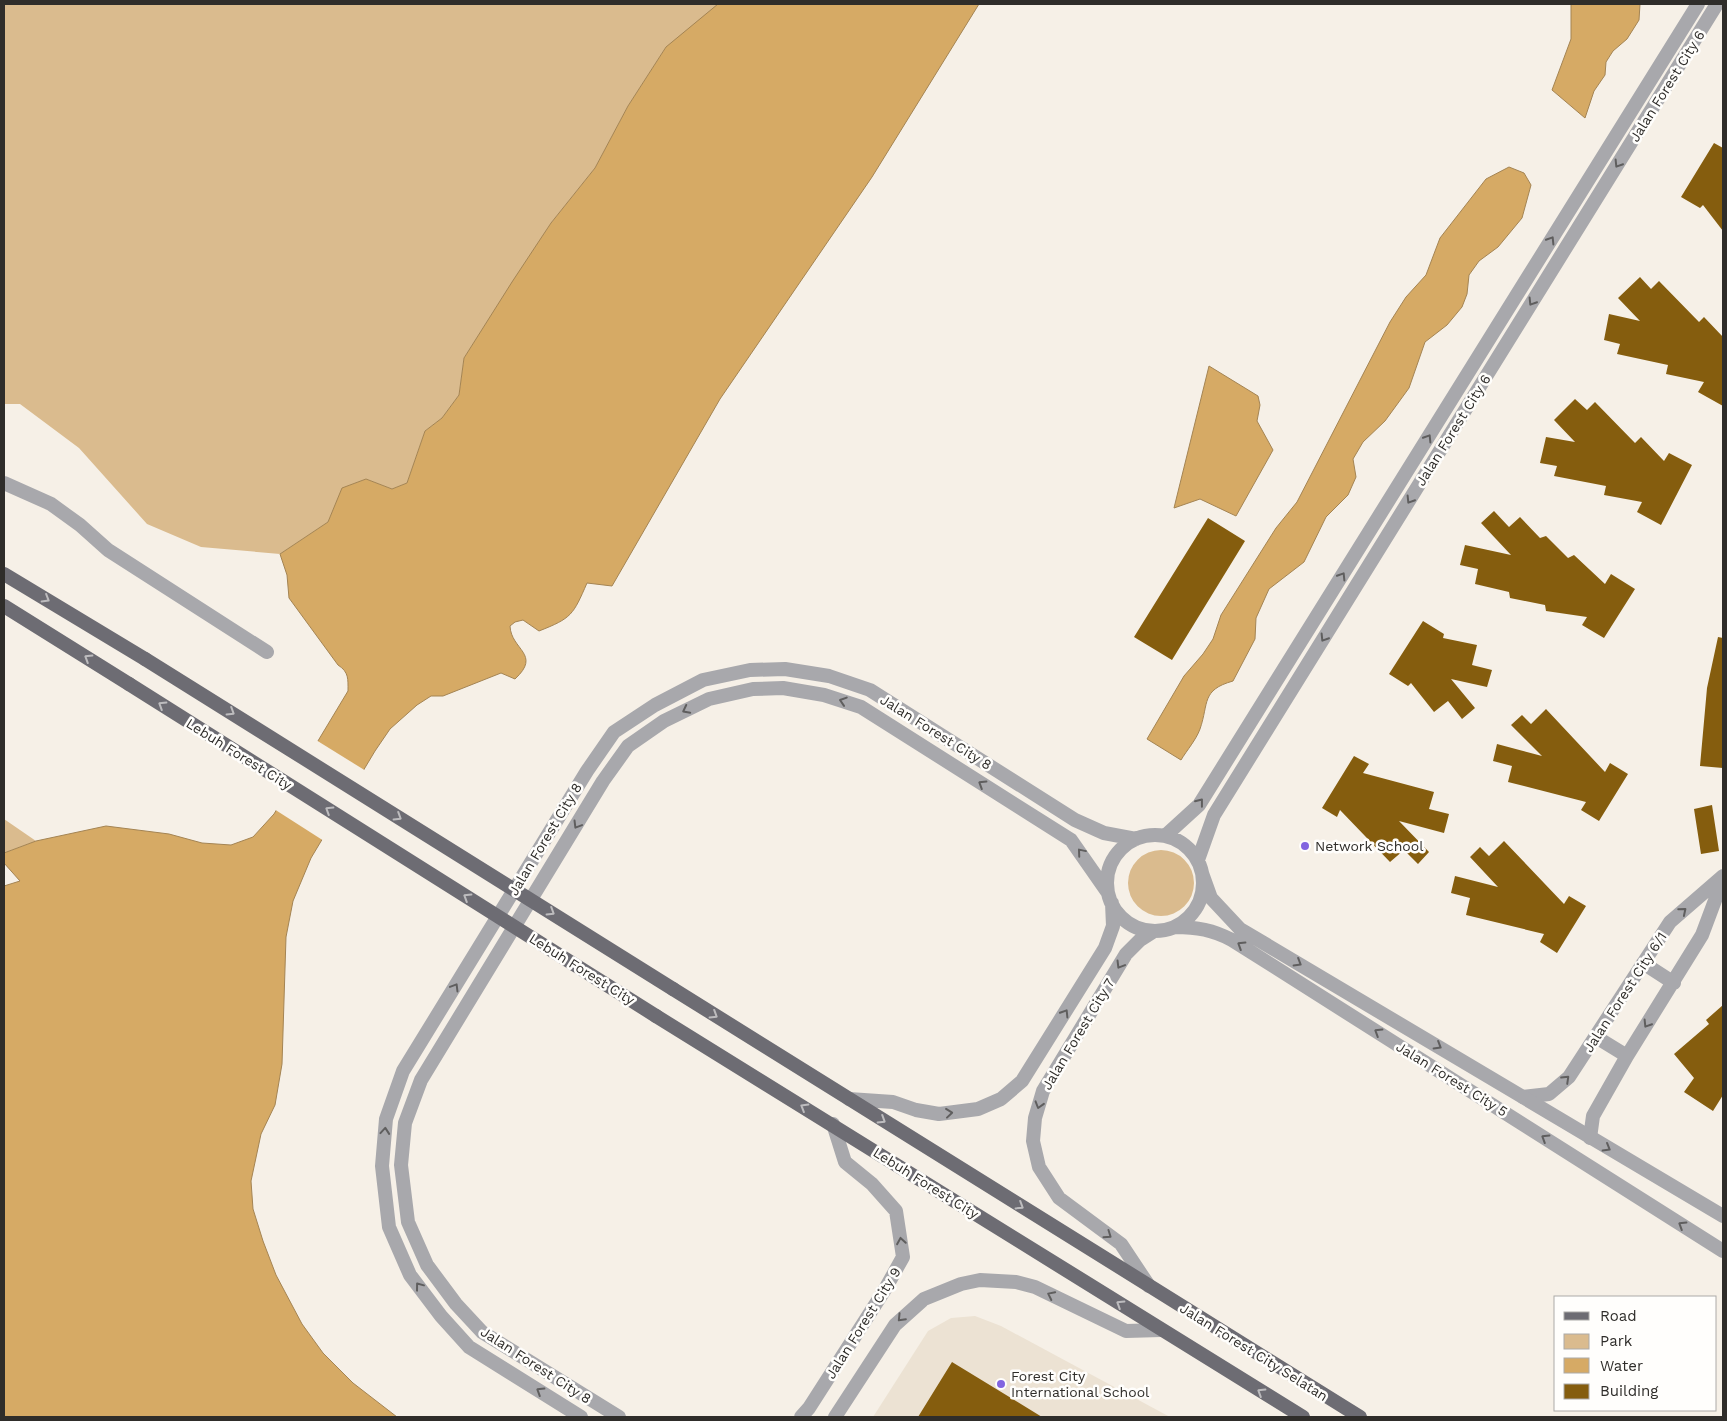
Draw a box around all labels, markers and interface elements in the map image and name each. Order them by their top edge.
street label: Jalan Forest City 6 [1626,27,1708,145]
one-way arrow [1614,159,1624,168]
one-way arrow [1544,237,1554,246]
one-way arrow [1529,297,1539,306]
street label: Jalan Forest City 6 [1412,371,1494,489]
one-way arrow [1421,434,1431,443]
one-way arrow [1406,494,1416,503]
one-way arrow [1335,572,1345,581]
one-way arrow [40,593,49,603]
one-way arrow [1320,632,1330,641]
one-way arrow [84,655,93,665]
street label: Jalan Forest City 8 [877,691,995,773]
one-way arrow [839,697,848,707]
one-way arrow [158,702,167,712]
one-way arrow [682,704,691,714]
one-way arrow [225,706,234,716]
street label: Lebuh Forest City [183,715,295,793]
street label: Jalan Forest City 8 [505,780,585,898]
one-way arrow [979,781,988,790]
one-way arrow [1194,799,1202,808]
one-way arrow [326,807,335,817]
one-way arrow [393,811,402,820]
one-way arrow [573,820,583,829]
place label: Network School [1315,838,1424,854]
marker: Network School [1299,840,1311,852]
one-way arrow [1078,849,1087,858]
one-way arrow [463,894,472,903]
one-way arrow [545,906,554,916]
one-way arrow [1678,908,1687,917]
street label: Jalan Forest City 6/1 [1580,929,1670,1055]
street label: Lebuh Forest City [526,930,638,1008]
one-way arrow [1237,942,1246,951]
one-way arrow [1293,957,1302,967]
one-way arrow [1116,959,1126,968]
street label: Jalan Forest City 7 [1038,975,1118,1093]
one-way arrow [449,983,458,992]
one-way arrow [709,1008,718,1018]
one-way arrow [1058,1010,1068,1019]
one-way arrow [1644,1018,1654,1027]
one-way arrow [1374,1029,1384,1038]
street label: Jalan Forest City 5 [1393,1038,1511,1120]
one-way arrow [1433,1040,1442,1050]
one-way arrow [1560,1076,1569,1085]
one-way arrow [1034,1100,1044,1109]
one-way arrow [800,1103,809,1113]
one-way arrow [945,1108,953,1119]
one-way arrow [876,1113,885,1123]
one-way arrow [379,1127,390,1135]
one-way arrow [1541,1135,1550,1144]
one-way arrow [1602,1142,1611,1152]
street label: Lebuh Forest City [870,1144,982,1222]
one-way arrow [1014,1199,1023,1209]
one-way arrow [1678,1221,1687,1231]
one-way arrow [1102,1229,1112,1238]
one-way arrow [896,1237,906,1246]
street label: Jalan Forest City 9 [822,1264,904,1382]
one-way arrow [416,1283,424,1292]
one-way arrow [1047,1291,1056,1301]
legend [1554,1296,1717,1411]
one-way arrow [1116,1300,1125,1310]
street label: Jalan Forest City Selatan [1177,1300,1331,1404]
text: Road [1600,1307,1637,1325]
one-way arrow [898,1313,907,1322]
street label: Jalan Forest City 8 [478,1323,594,1407]
text: Park [1600,1332,1633,1350]
text: Water [1600,1357,1643,1375]
place label: Forest City International School [1011,1368,1150,1400]
marker: Forest City International School [995,1378,1007,1390]
text: Building [1600,1382,1658,1400]
one-way arrow [536,1388,545,1398]
one-way arrow [1258,1388,1267,1398]

